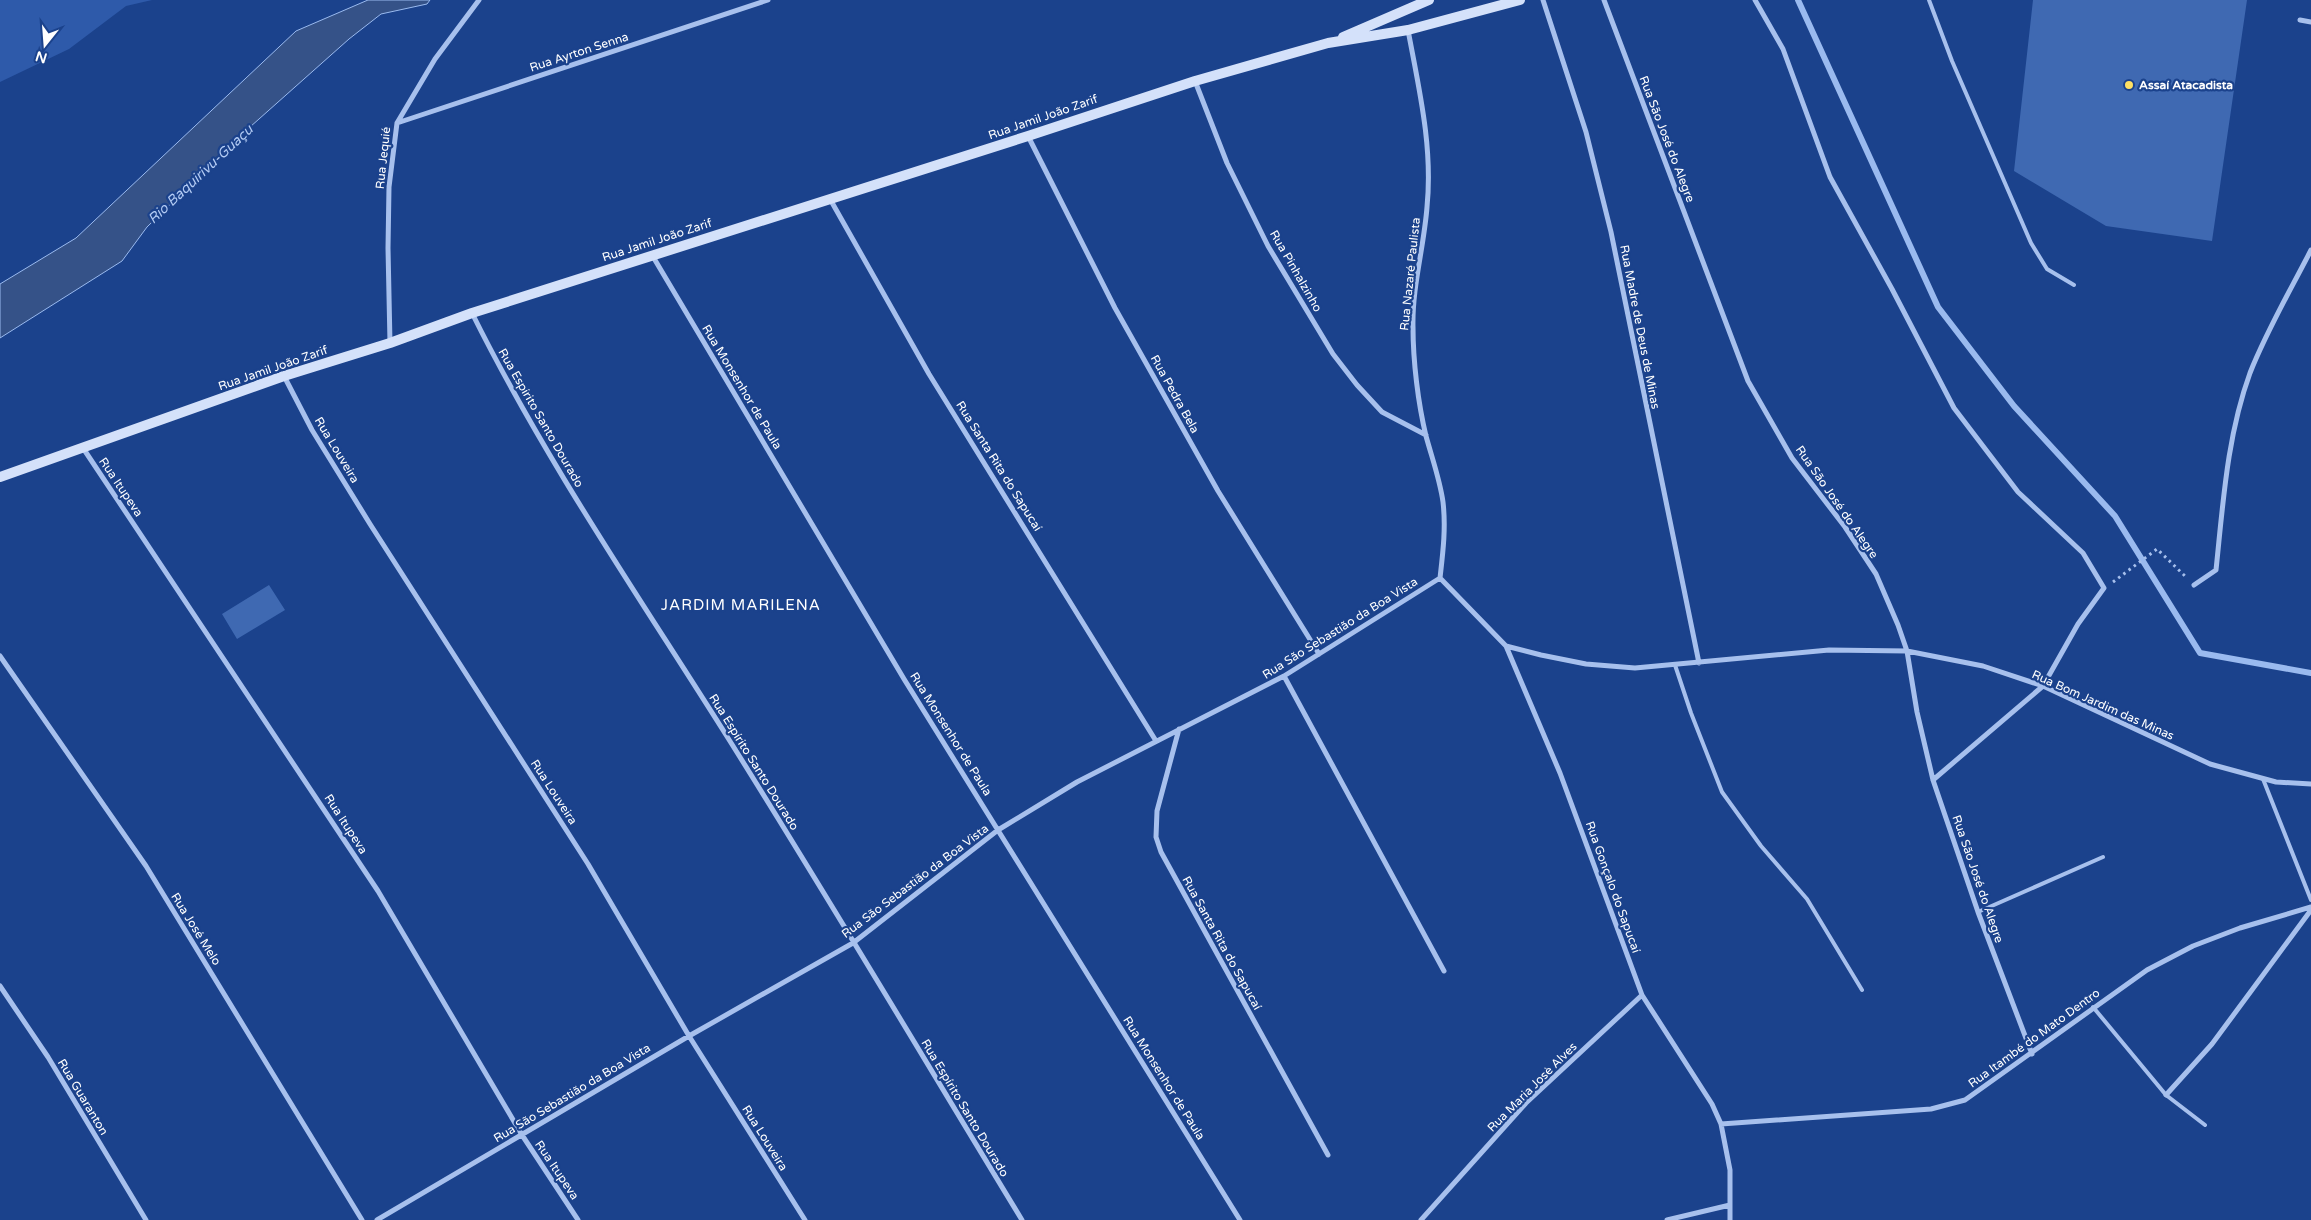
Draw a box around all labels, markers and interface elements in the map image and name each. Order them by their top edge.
north arrow [20,20,70,70]
street label: Rua Ayrton Senna [528,29,630,75]
text: N [33,47,49,67]
street label: Rua São José do Alegre [1636,74,1698,204]
place label: Assaí Atacadista [2139,78,2233,92]
marker: Assaí Atacadista [2123,79,2135,91]
street label: Rua Jamil João Zarif [986,92,1100,142]
water label: Rio Baquirivu-Guaçu [144,120,257,227]
street label: Rua Jequié [373,126,393,190]
street label: Rua Jamil João Zarif [600,215,714,264]
street label: Rua Nazaré Paulista [1397,217,1423,331]
street label: Rua Pinhalzinho [1267,228,1325,314]
street label: Rua Madre de Deus de Minas [1617,244,1663,411]
street label: Rua Monsenhor de Paula [699,322,785,452]
street label: Rua Jamil João Zarif [216,343,330,393]
street label: Rua Espírito Santo Dourado [495,346,587,490]
street label: Rua Pedra Bela [1148,352,1202,436]
street label: Rua Santa Rita do Sapucaí [953,398,1045,534]
street label: Rua Louveira [312,414,362,486]
street label: Rua São José do Alegre [1793,443,1881,561]
street label: Rua Itupeva [96,455,146,519]
street label: Rua São Sebastião da Boa Vista [1260,574,1420,682]
district label: JARDIM MARILENA [661,596,821,614]
street label: Rua Bom Jardim das Minas [2030,667,2177,743]
street label: Rua Monsenhor de Paula [907,670,995,798]
street label: Rua Espírito Santo Dourado [706,691,802,833]
street label: Rua Louveira [528,757,580,827]
street label: Rua Itupeva [322,792,370,856]
street label: Rua São José do Alegre [1950,813,2007,945]
street label: Rua Gonçalo do Sapucaí [1583,819,1643,955]
street label: Rua São Sebastião da Boa Vista [839,821,991,941]
street label: Rua Santa Rita do Sapucaí [1179,874,1265,1012]
street label: Rua José Melo [168,890,224,968]
street label: Rua Itambé do Mato Dentro [1966,986,2102,1090]
street label: Rua Monsenhor de Paula [1120,1014,1208,1142]
street label: Rua Espírito Santo Dourado [918,1037,1012,1179]
street label: Rua Maria Josè Alves [1484,1039,1580,1135]
street label: Rua São Sebastião da Boa Vista [491,1041,653,1145]
street label: Rua Guaranton [55,1056,111,1138]
street label: Rua Louveira [739,1103,791,1173]
street label: Rua Itupeva [532,1138,582,1202]

